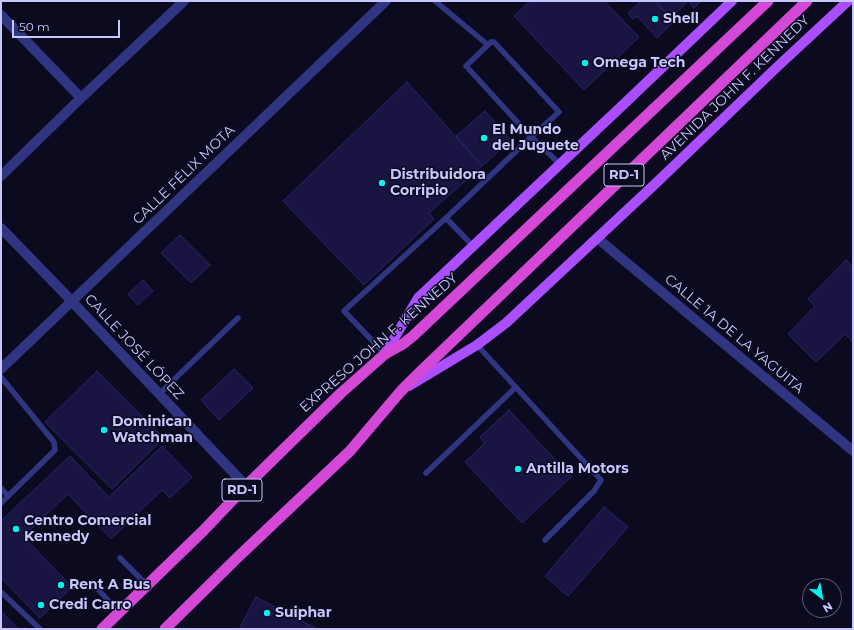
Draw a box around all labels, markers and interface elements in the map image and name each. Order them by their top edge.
place label: Shell [663,11,699,27]
scale bar [14,12,122,38]
street label: AVENIDA JOHN F. KENNEDY [657,12,813,164]
marker: Shell [650,14,660,24]
text: 50 m [19,19,50,34]
place label: Omega Tech [593,55,685,71]
marker: Omega Tech [580,58,590,68]
street label: CALLE FÉLIX MOTA [130,122,238,228]
place label: El Mundo del Juguete [492,122,579,154]
marker: El Mundo del Juguete [479,133,489,143]
road number: RD-1 [604,164,644,186]
place label: Distribuidora Corripio [390,167,486,200]
marker: Distribuidora Corripio [377,178,387,188]
street label: EXPRESO JOHN F. KENNEDY [297,270,461,416]
street label: CALLE 1A DE LA YAGUITA [661,271,807,397]
street label: CALLE JOSÉ LÓPEZ [81,291,187,403]
place label: Dominican Watchman [112,414,193,446]
marker: Dominican Watchman [99,425,109,435]
place label: Antilla Motors [526,461,629,477]
marker: Antilla Motors [513,464,523,474]
road number: RD-1 [222,479,262,501]
place label: Centro Comercial Kennedy [24,513,151,546]
marker: Centro Comercial Kennedy [11,524,21,534]
place label: Rent A Bus [69,577,150,593]
north arrow [802,578,842,618]
marker: Rent A Bus [56,580,66,590]
place label: Credi Carro [49,597,132,613]
text: N [820,599,835,616]
marker: Credi Carro [36,600,46,610]
place label: Suiphar [275,605,332,621]
marker: Suiphar [262,608,272,618]

